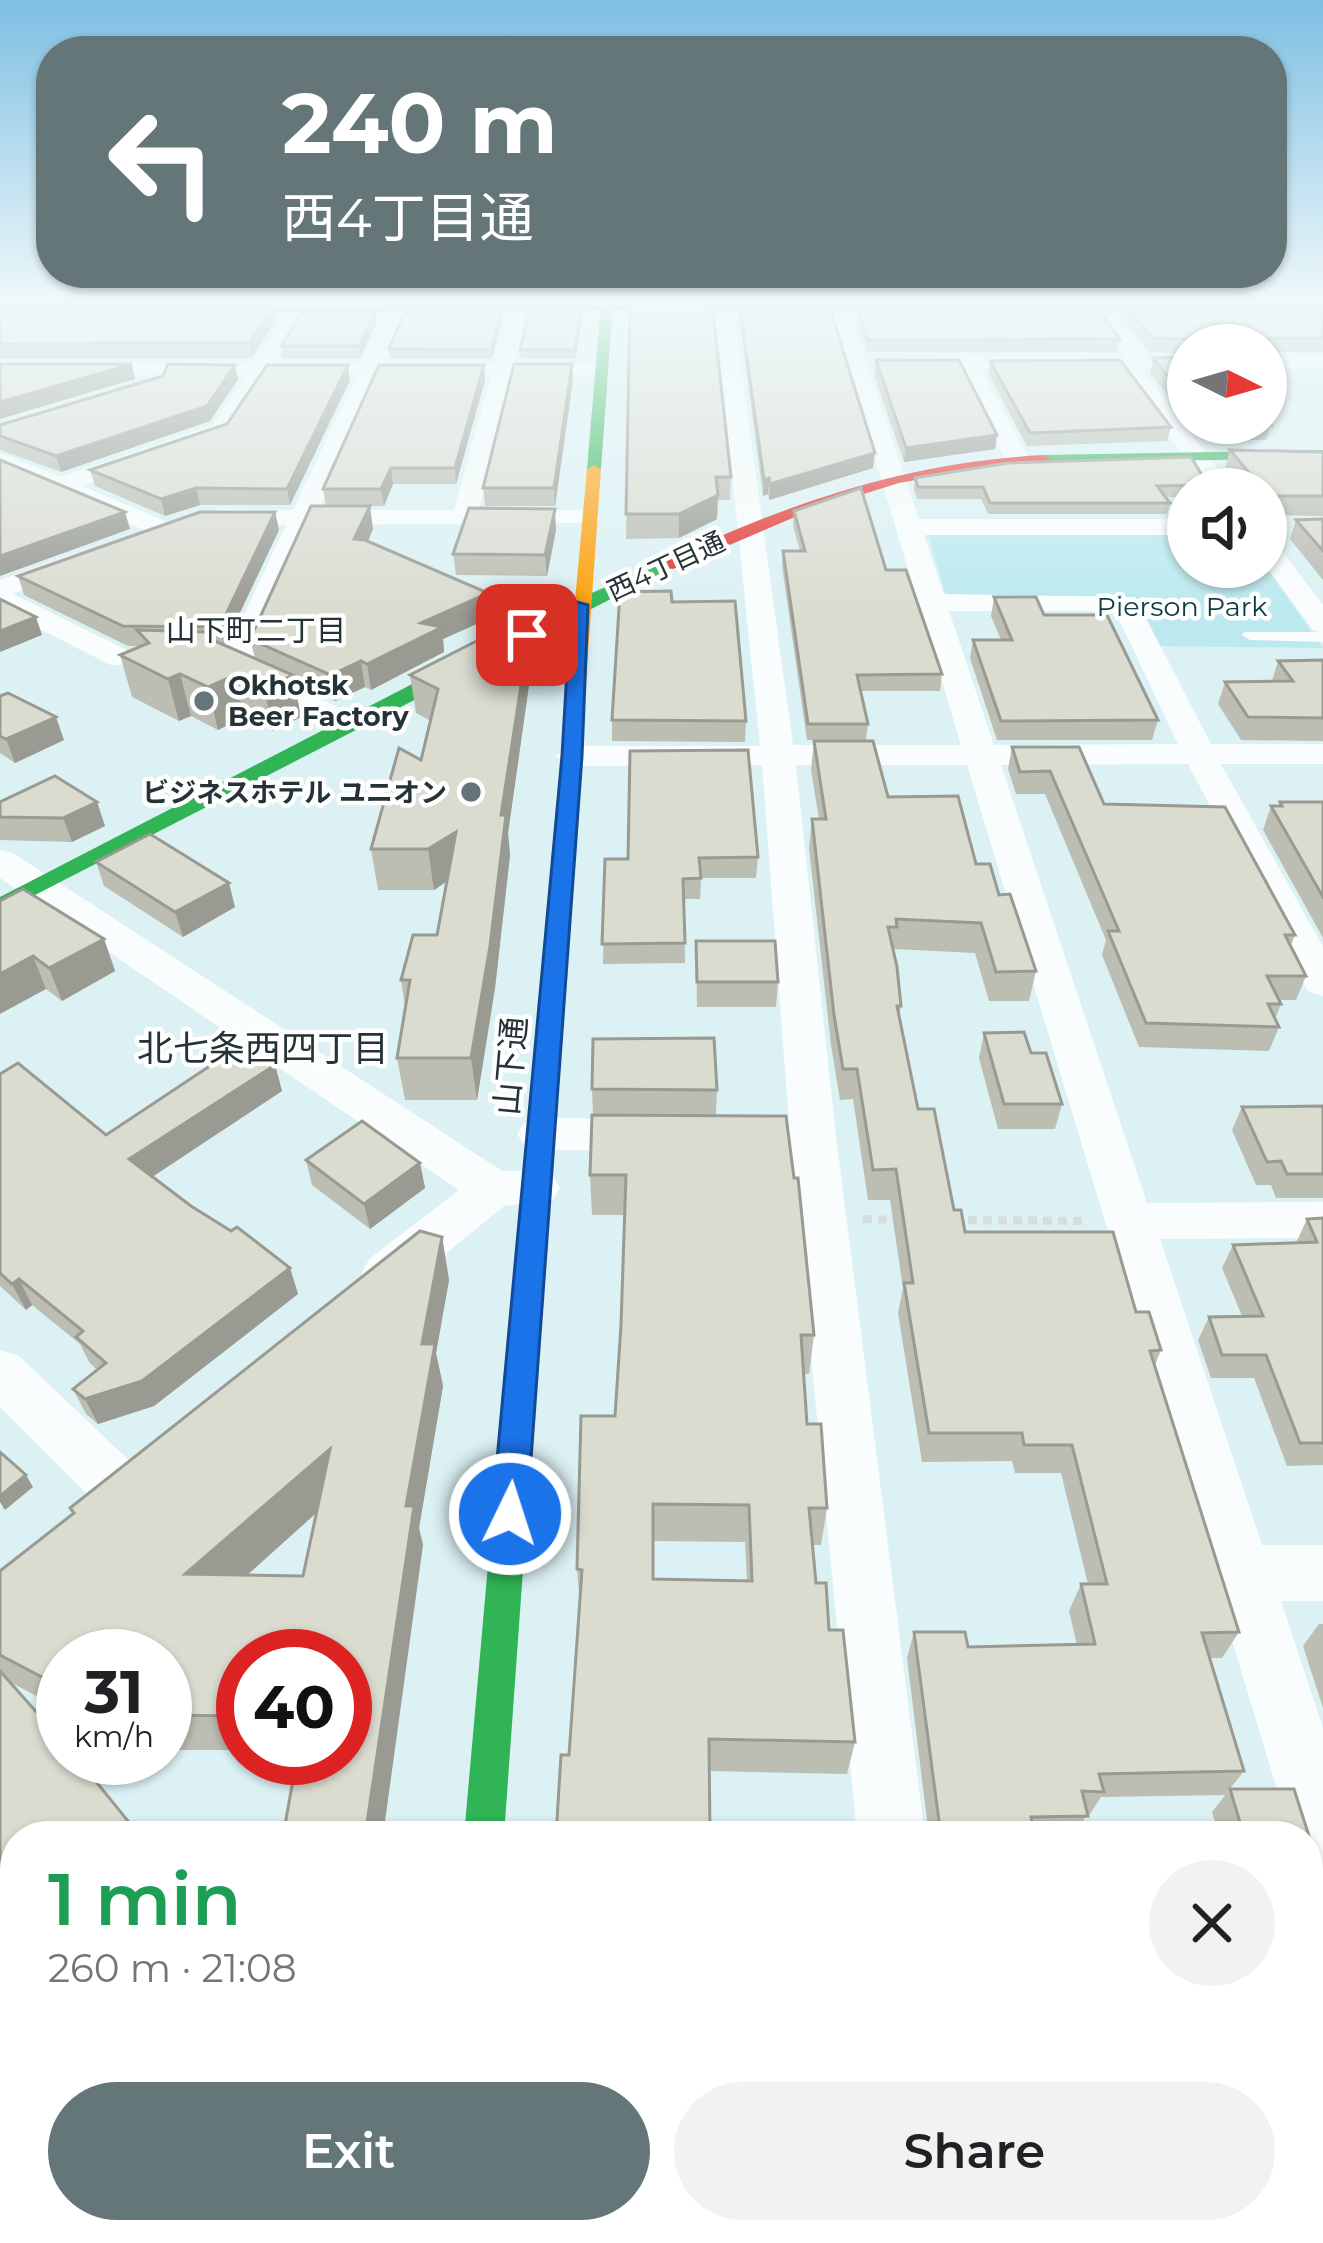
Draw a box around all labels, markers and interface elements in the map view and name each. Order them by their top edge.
text: 240 m [282,72,558,174]
icon: left [84,84,240,240]
text: 西4丁目通 [282,185,534,251]
north arrow [1167,324,1287,444]
map controls [1167,324,1287,588]
button: sound [1167,468,1287,588]
street label: 西4丁目通 [602,524,730,608]
pin [476,584,578,686]
park label: Pierson Park [1097,590,1268,623]
icon: arrive [494,602,560,668]
district label: 山下町二丁目 [166,612,346,649]
place label: Okhotsk Beer Factory [228,669,409,733]
marker: Okhotsk Beer Factory [191,688,217,714]
place label: ビジネスホテル ユニオン [142,776,447,809]
marker: ビジネスホテル ユニオン [458,779,484,805]
street label: 山下通 [486,1015,534,1117]
district label: 北七条西四丁目 [137,1026,389,1070]
position arrow [447,1451,573,1577]
speed limit sign: 40 [216,1629,372,1785]
text: 31 [84,1655,144,1728]
text: km/h [74,1718,154,1755]
text: 1 min [48,1855,241,1943]
button: close [1149,1860,1275,1986]
text: 260 m · 21:08 [48,1944,297,1992]
button: Exit [48,2082,650,2220]
button: Share [674,2082,1275,2220]

